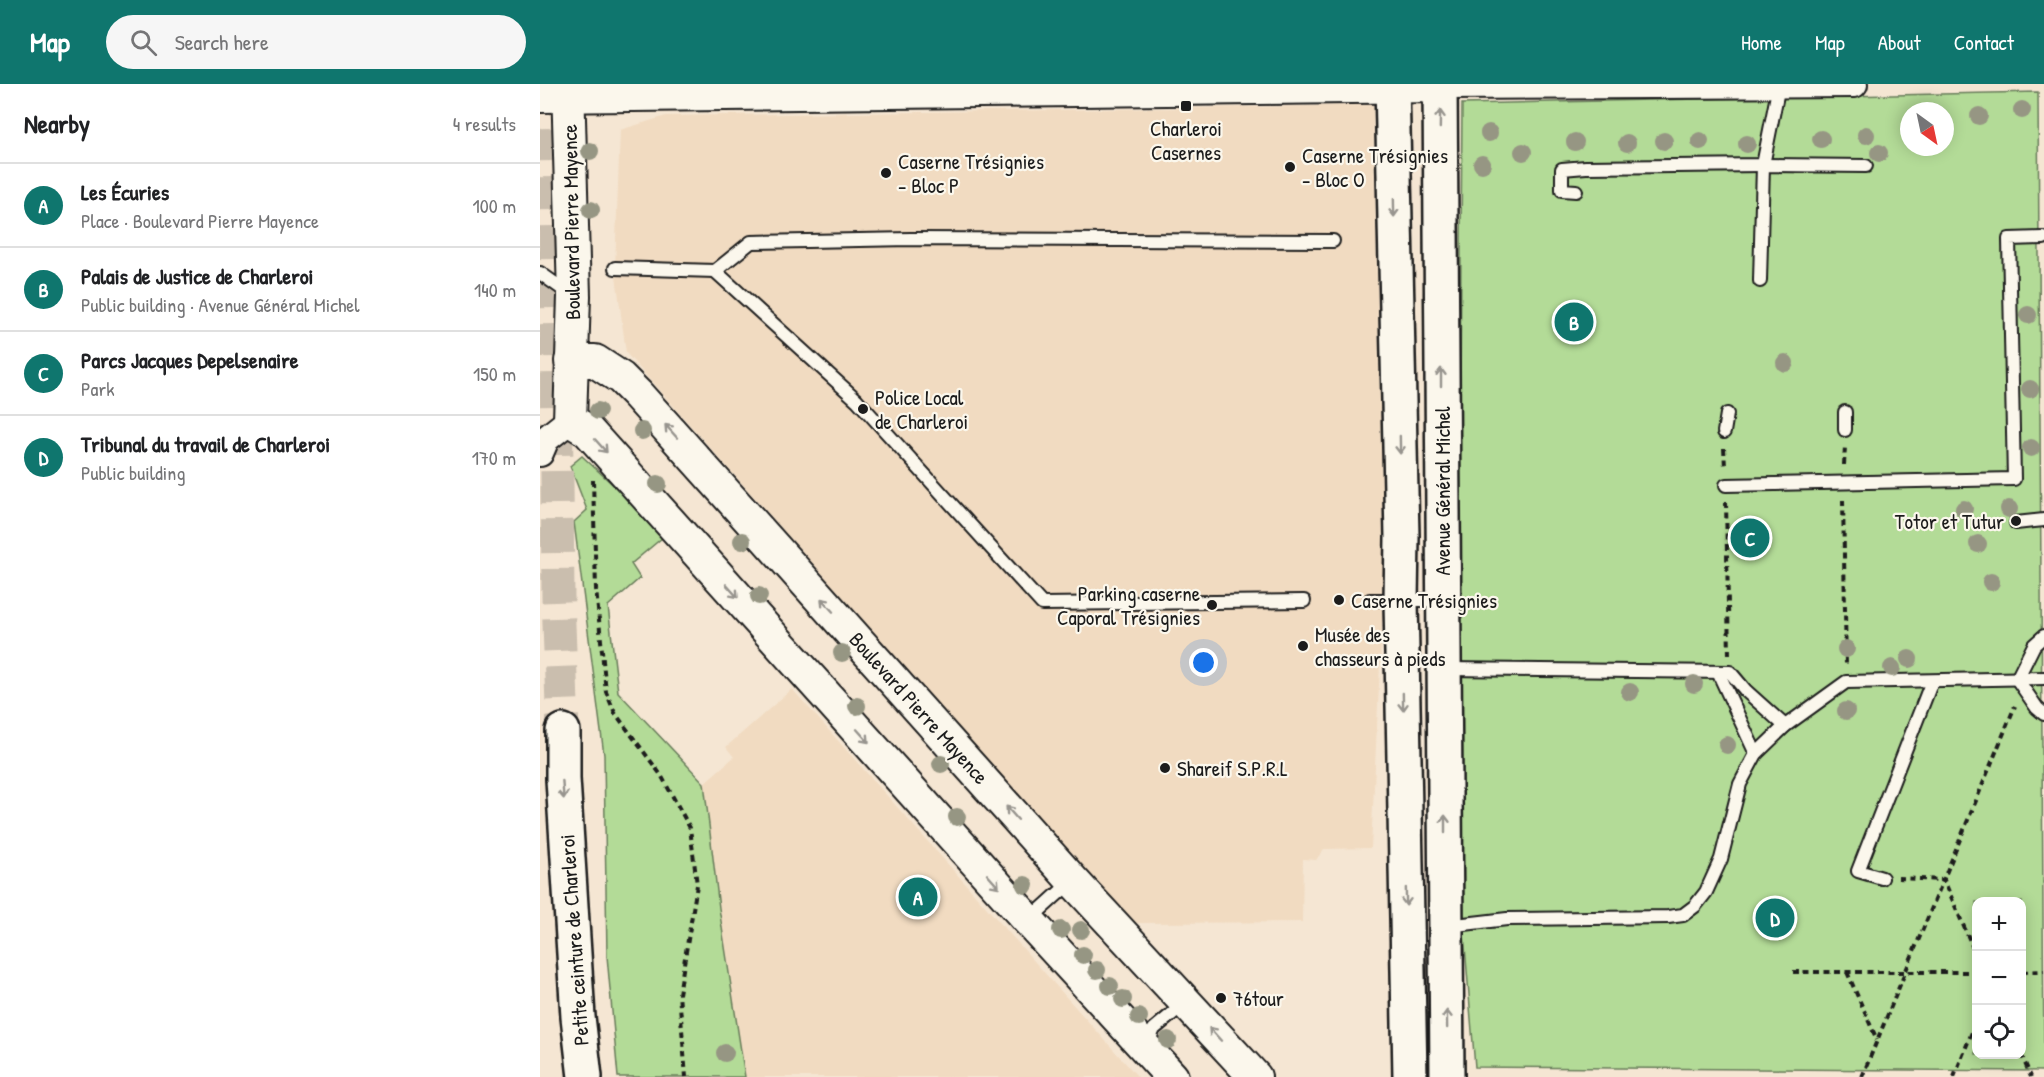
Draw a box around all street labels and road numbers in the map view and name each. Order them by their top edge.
street label: Boulevard Pierre Mayence [555,124,587,320]
street label: Avenue Général Michel [1428,406,1457,576]
street label: Boulevard Pierre Mayence [843,626,995,790]
street label: Petite ceinture de Charleroi [552,833,596,1047]

